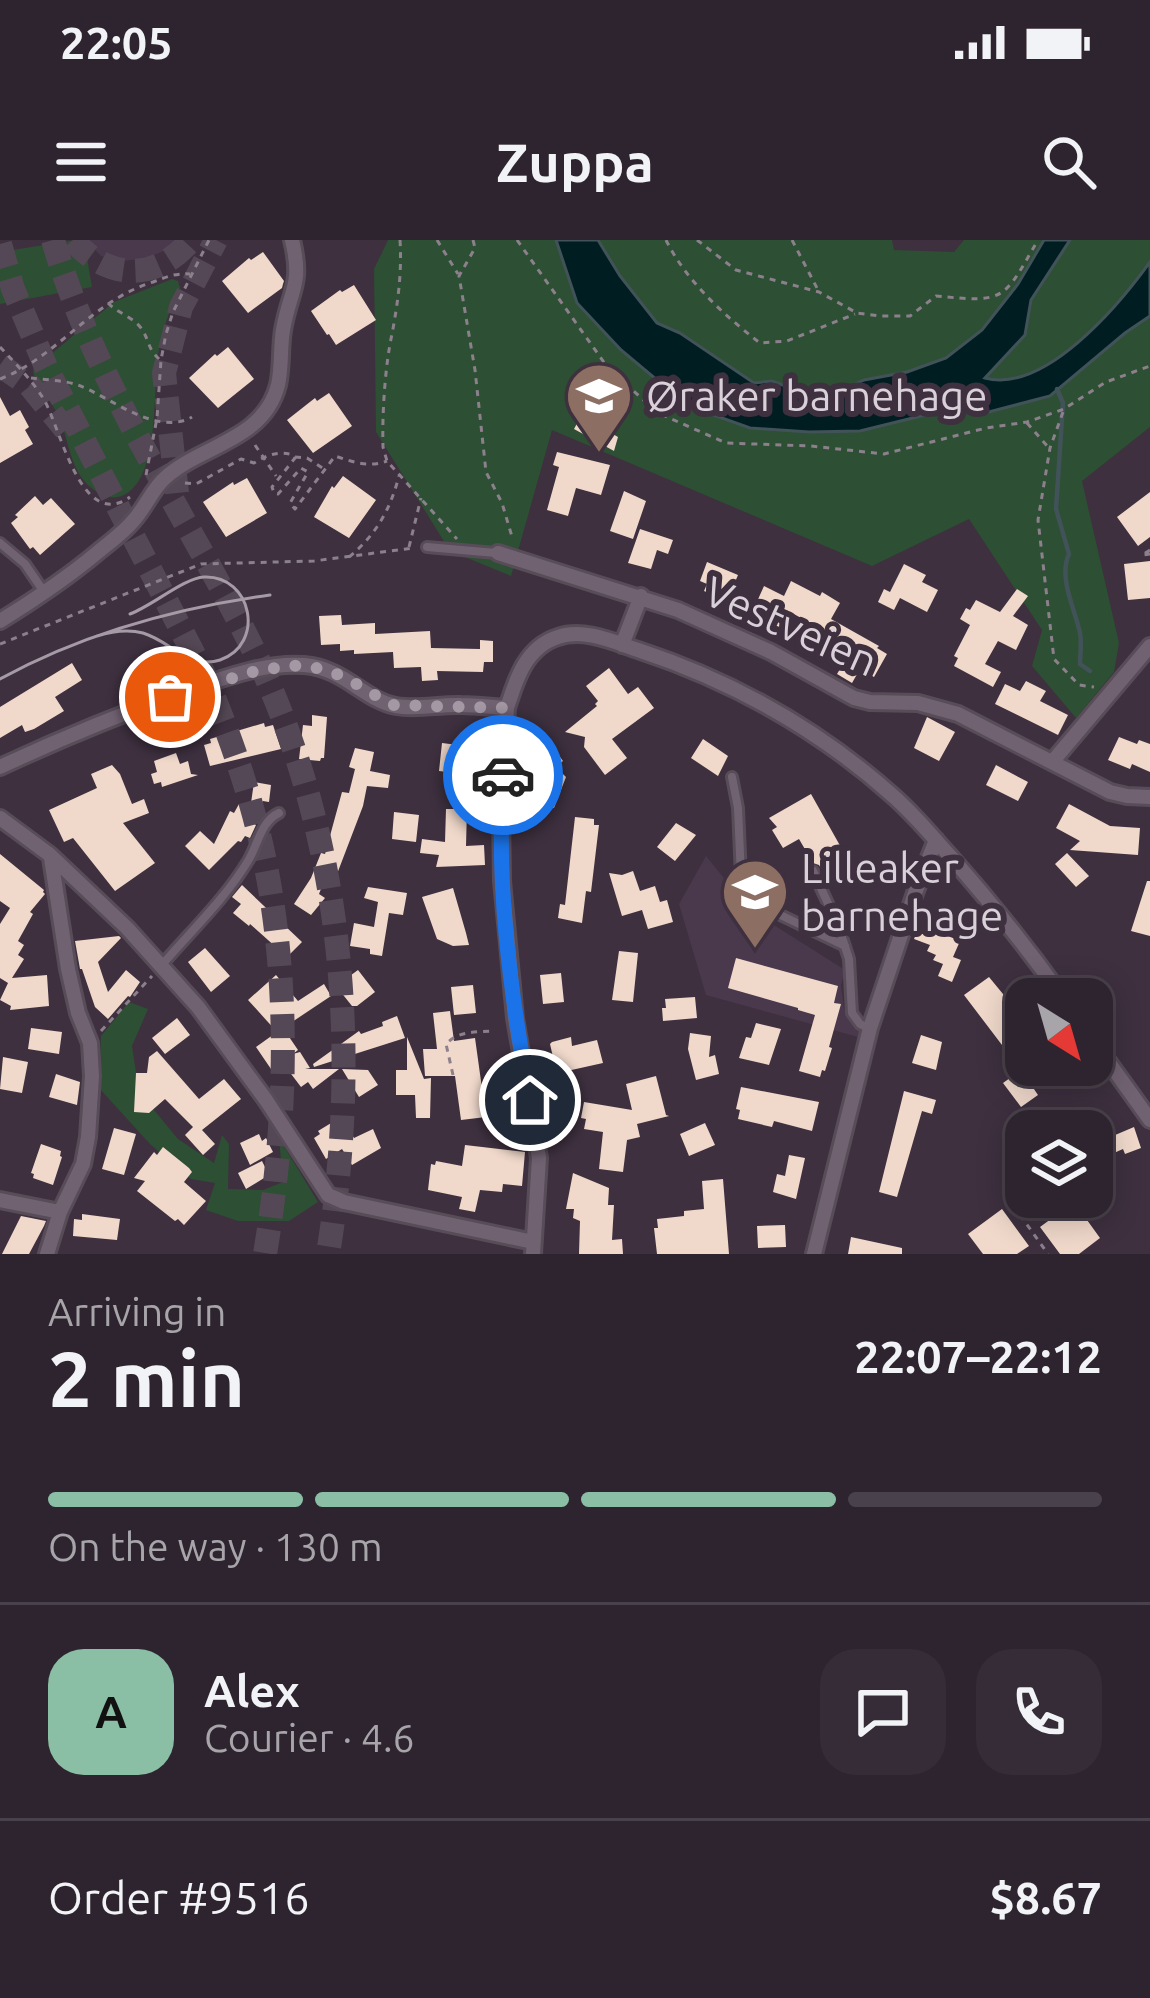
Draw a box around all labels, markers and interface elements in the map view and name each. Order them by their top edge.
text: 22:05 [60,17,173,68]
icon: menu [48,129,114,195]
icon: search [1036,129,1102,195]
text: Zuppa [496,132,654,192]
school or university icon: Øraker barnehage [564,361,634,455]
place label: Øraker barnehage [646,372,987,419]
street label: Vestveien [698,567,885,684]
pin [119,646,221,748]
icon: bag [137,664,203,730]
courier [443,715,563,835]
icon: car [470,742,536,808]
place label: Lilleaker barnehage [801,844,1003,939]
school or university icon: Lilleaker barnehage [720,857,790,951]
north arrow [1005,978,1113,1086]
map controls [1005,978,1113,1218]
pin [479,1049,581,1151]
icon: home [497,1067,563,1133]
button: layers [1005,1110,1113,1218]
text: Arriving in [48,1290,226,1333]
text: 22:07–22:12 [854,1331,1102,1382]
text: 2 min [48,1334,245,1422]
text: On the way · 130 m [48,1525,383,1568]
button: chat [820,1649,946,1775]
button: phone [976,1649,1102,1775]
text: Alex [204,1665,300,1716]
text: A [95,1686,127,1737]
text: Courier · 4.6 [204,1716,415,1759]
text: Order #9516 [48,1872,310,1923]
text: $8.67 [989,1872,1102,1923]

